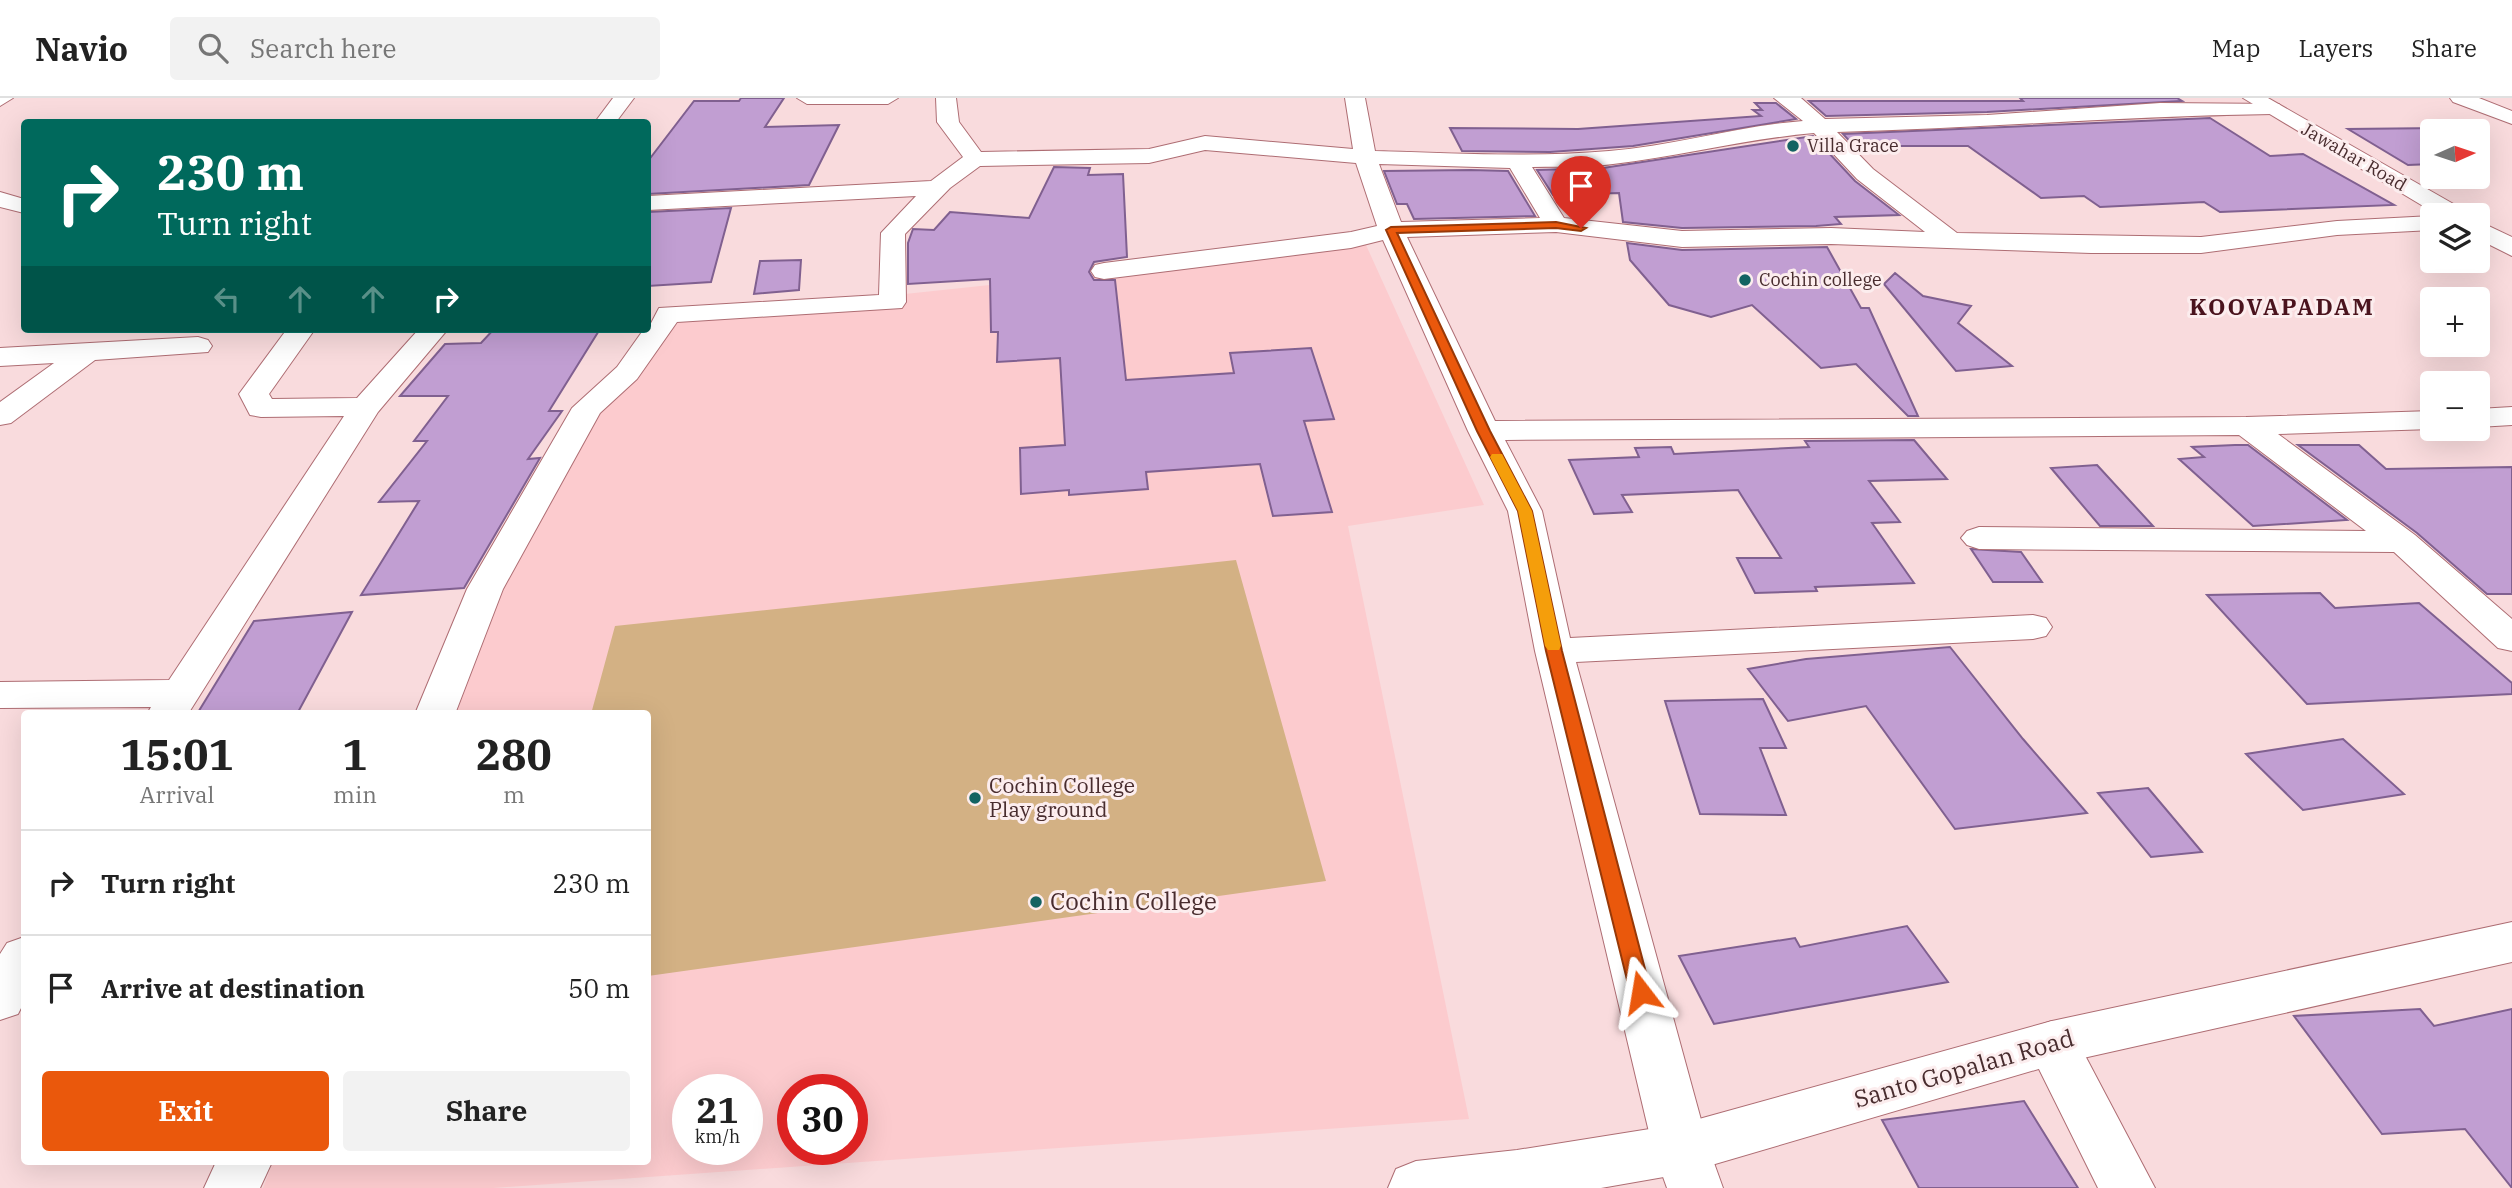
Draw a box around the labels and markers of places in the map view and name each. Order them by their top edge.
place label: Villa Grace [1807,134,1899,157]
marker: Villa Grace [1785,138,1801,154]
pin [1551,156,1611,228]
place label: Cochin college [1759,268,1882,291]
marker: Cochin college [1737,272,1753,288]
place label: Cochin College Play ground [989,771,1135,823]
marker: Cochin College Play ground [967,790,983,806]
place label: Cochin College [1050,885,1217,917]
marker: Cochin College [1028,894,1044,910]

